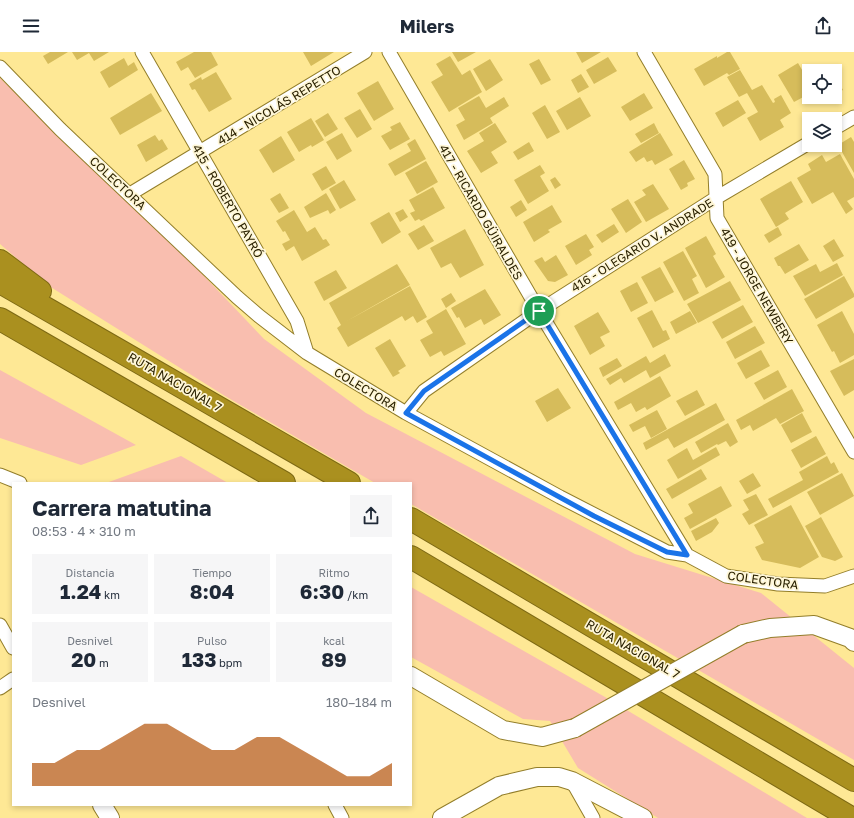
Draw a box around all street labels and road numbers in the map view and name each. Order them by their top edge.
street label: 414 - NICOLÁS REPETTO [214,62,344,148]
street label: 415 - ROBERTO PAYRÓ [189,142,267,261]
street label: 417 - RICARDO GÜIRALDES [436,142,526,283]
street label: COLECTORA [87,153,149,213]
street label: 416 - OLEGARIO V. ANDRADE [568,195,716,295]
street label: 419 - JORGE NEWBERY [717,225,797,347]
street label: RUTA NACIONAL 7 [126,349,224,415]
street label: COLECTORA [332,364,400,414]
street label: COLECTORA [727,568,799,592]
street label: RUTA NACIONAL 7 [584,616,682,682]

